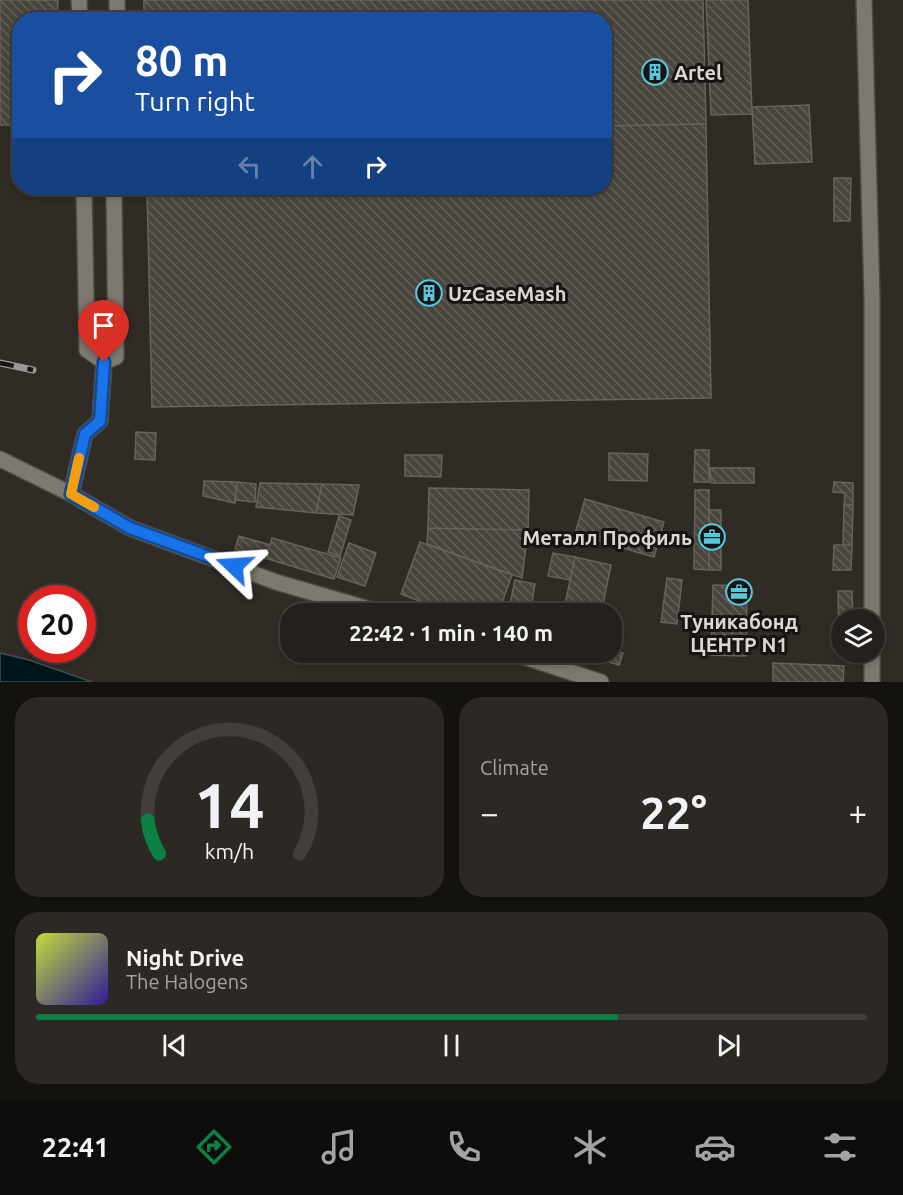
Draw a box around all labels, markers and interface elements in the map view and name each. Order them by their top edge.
icon: right [36,36,114,114]
text: 80 m [135,37,229,84]
building icon: Artel [640,57,670,87]
place label: Artel [674,61,722,84]
text: Turn right [135,86,255,116]
icon: left [233,150,266,183]
icon: ahead [296,150,329,183]
icon: right [359,150,392,183]
building icon: UzCaseMash [414,278,444,308]
place label: UzCaseMash [448,282,566,305]
pin [78,300,129,362]
icon: arrive [87,309,120,342]
office icon: Металл Профиль [697,522,727,552]
place label: Металл Профиль [523,526,692,549]
position arrow [202,534,266,598]
office icon: Туникабонд ЦЕНТР N1 [724,577,754,607]
speed limit sign: 20 [18,585,96,663]
map controls [831,609,885,663]
button: layers [831,609,885,663]
place label: Туникабонд ЦЕНТР N1 [680,610,798,656]
text: 22:42 · 1 min · 140 m [349,620,553,645]
text: Climate [480,756,549,779]
text: 14 [194,770,265,840]
text: 22° [640,787,707,838]
text: − [480,794,499,831]
text: + [848,794,867,831]
text: km/h [205,839,254,863]
text: Night Drive [126,945,244,970]
text: The Halogens [126,970,248,993]
icon: previous [158,1029,191,1062]
icon: pause [435,1029,468,1062]
icon: next [712,1029,745,1062]
icon: directions [193,1126,235,1168]
icon: music [318,1126,360,1168]
icon: phone [443,1126,485,1168]
icon: climate [569,1126,611,1168]
icon: car [694,1126,736,1168]
icon: filters [819,1126,861,1168]
text: 22:41 [42,1132,109,1162]

